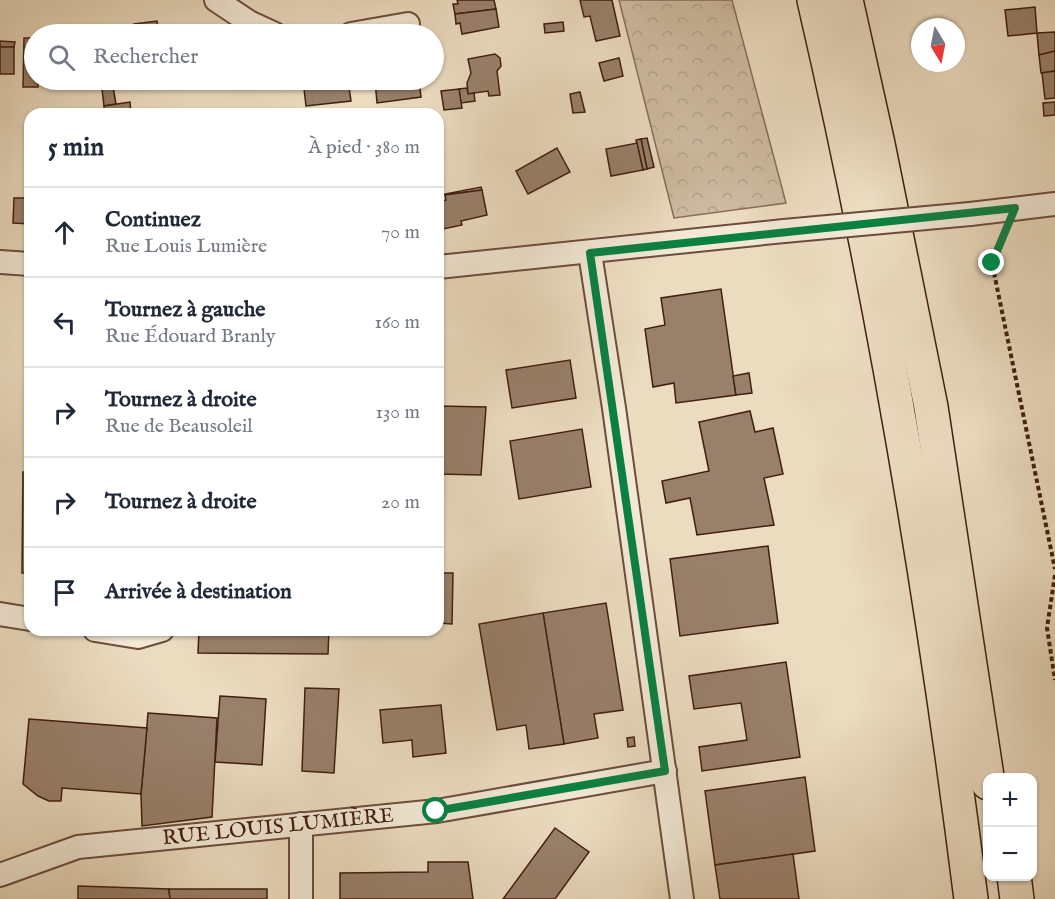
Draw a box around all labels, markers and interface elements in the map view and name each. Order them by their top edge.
north arrow [911,18,965,72]
search box [24,24,444,90]
icon: search [45,41,78,74]
text: Rechercher [93,43,198,71]
text: 5 min [48,131,104,164]
text: À pied · 380 m [308,135,420,160]
text: Continuez [105,206,201,234]
icon: ahead [48,216,81,249]
text: 70 m [381,220,420,245]
text: Rue Louis Lumière [105,234,267,259]
route end [978,249,1004,275]
text: Tournez à gauche [105,296,265,324]
icon: left [48,306,81,339]
text: 160 m [374,310,420,335]
text: Rue Édouard Branly [105,324,276,349]
text: Tournez à droite [105,386,256,414]
icon: right [48,396,81,429]
text: 130 m [375,400,420,425]
text: Rue de Beausoleil [105,414,253,439]
icon: right [48,486,81,519]
text: Tournez à droite [105,488,256,516]
text: 20 m [381,490,420,515]
icon: arrive [48,576,81,609]
text: Arrivée à destination [105,578,292,606]
map controls [983,773,1037,881]
button: + [983,773,1037,827]
route start [422,797,448,823]
street label: RUE LOUIS LUMIÈRE [161,802,395,852]
button: − [983,827,1037,881]

